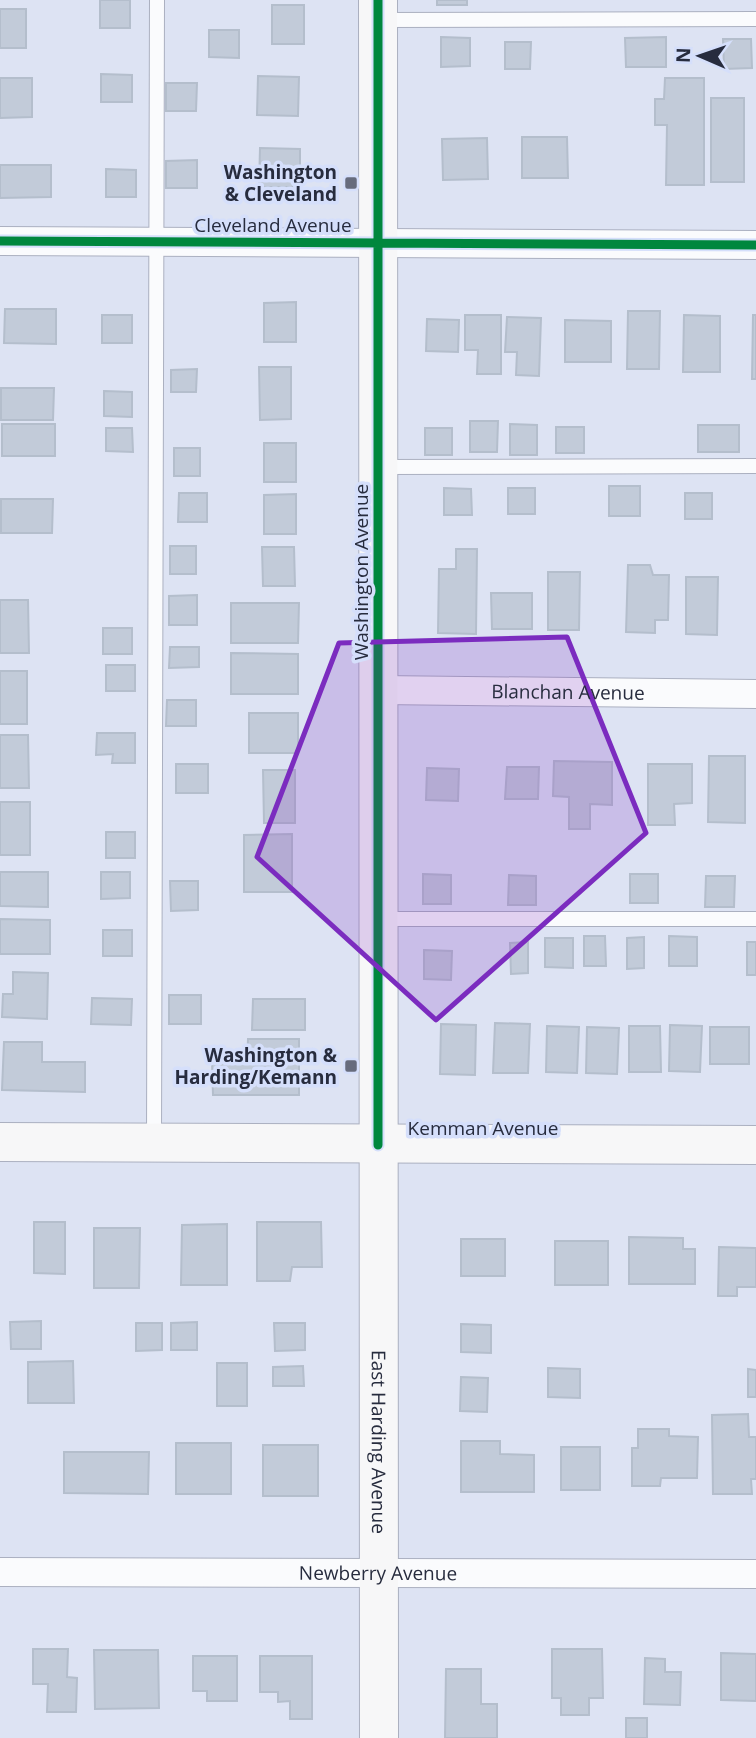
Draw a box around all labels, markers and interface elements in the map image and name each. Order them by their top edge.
north arrow [665,21,735,91]
text: N [670,47,696,64]
place label: Washington & Cleveland [224,159,337,207]
marker: Washington & Cleveland [343,175,359,191]
street label: Cleveland Avenue [194,212,352,238]
street label: Washington Avenue [348,484,374,660]
street label: Blanchan Avenue [491,678,645,706]
place label: Washington & Harding/Kemann [175,1042,338,1090]
marker: Washington & Harding/Kemann [343,1058,359,1074]
street label: Kemman Avenue [408,1115,558,1141]
street label: East Harding Avenue [366,1350,392,1534]
street label: Newberry Avenue [299,1560,457,1586]

